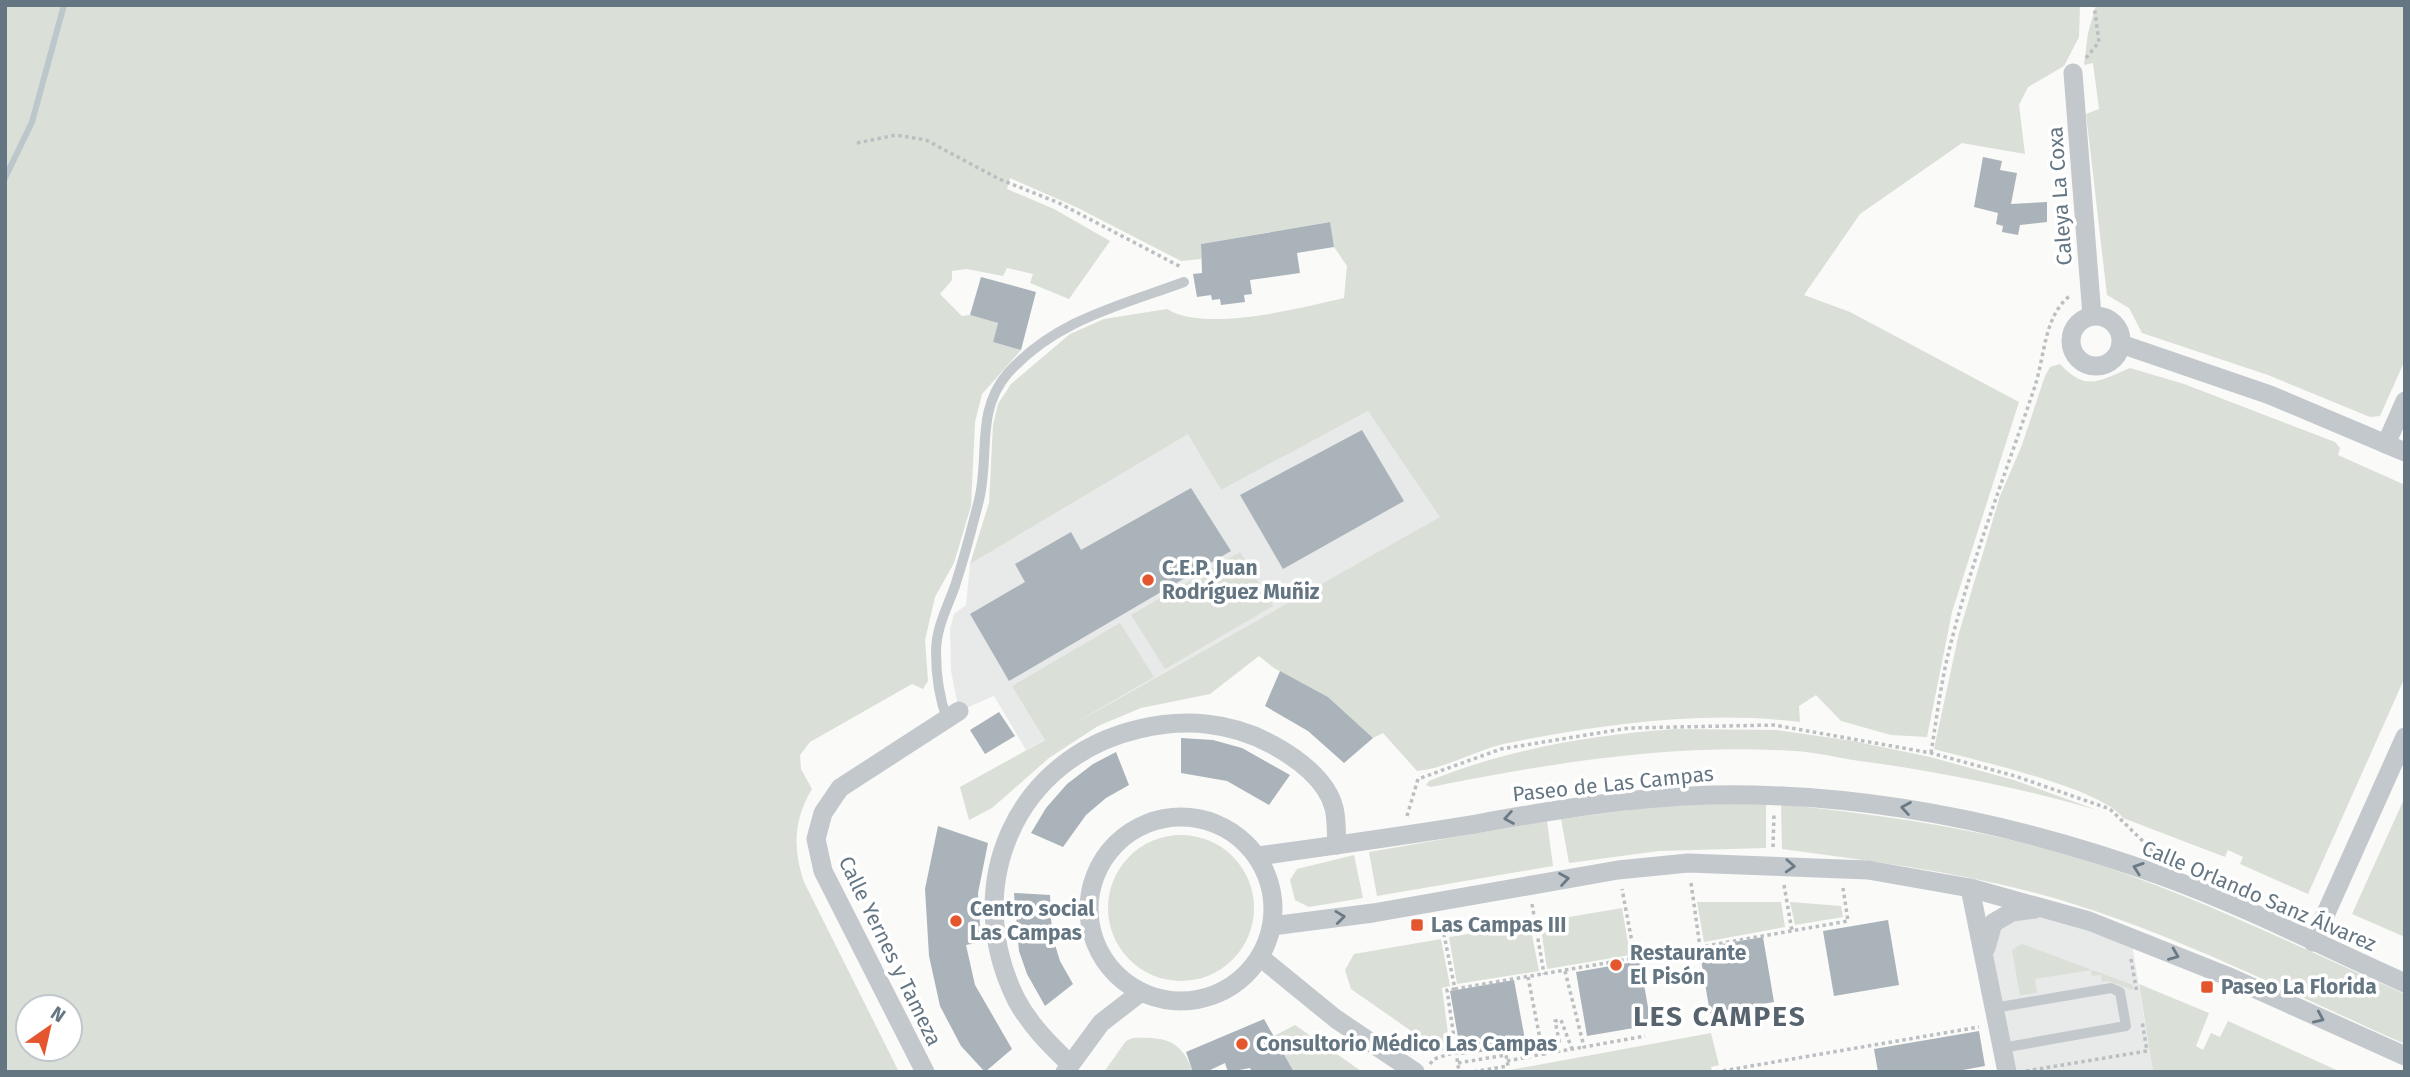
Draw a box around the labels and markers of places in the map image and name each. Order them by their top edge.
place label: C.E.P. Juan Rodríguez Muñiz [1162,555,1320,605]
marker: C.E.P. Juan Rodríguez Muñiz [1140,572,1156,588]
place label: Centro social Las Campas [970,896,1095,946]
place label: Las Campas III [1431,912,1566,938]
marker: Centro social Las Campas [948,913,964,929]
marker: Las Campas III [1409,917,1425,933]
place label: Restaurante El Pisón [1630,940,1747,990]
marker: Restaurante El Pisón [1608,957,1624,973]
place label: Paseo La Florida [2221,974,2377,1000]
marker: Paseo La Florida [2199,979,2215,995]
place label: Consultorio Médico Las Campas [1256,1031,1557,1057]
marker: Consultorio Médico Las Campas [1234,1036,1250,1052]

